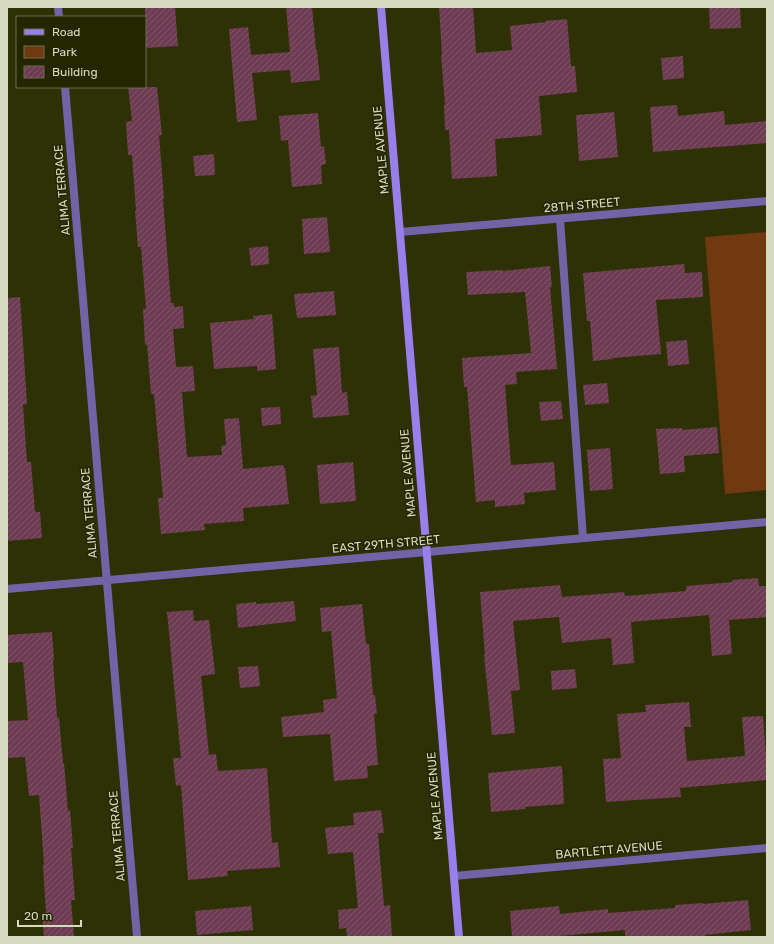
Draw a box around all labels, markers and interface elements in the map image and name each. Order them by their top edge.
legend [16,16,146,88]
text: Road [52,25,80,39]
text: Park [52,45,78,59]
text: Building [52,65,98,79]
street label: MAPLE AVENUE [370,105,392,195]
street label: ALIMA TERRACE [51,144,73,236]
street label: 28TH STREET [543,195,621,215]
street label: MAPLE AVENUE [397,428,419,518]
street label: ALIMA TERRACE [78,467,100,559]
street label: EAST 29TH STREET [331,532,441,556]
street label: MAPLE AVENUE [424,751,446,841]
street label: ALIMA TERRACE [106,790,128,882]
street label: BARTLETT AVENUE [555,838,663,862]
scale bar [18,902,81,928]
text: 20 m [24,909,52,923]

